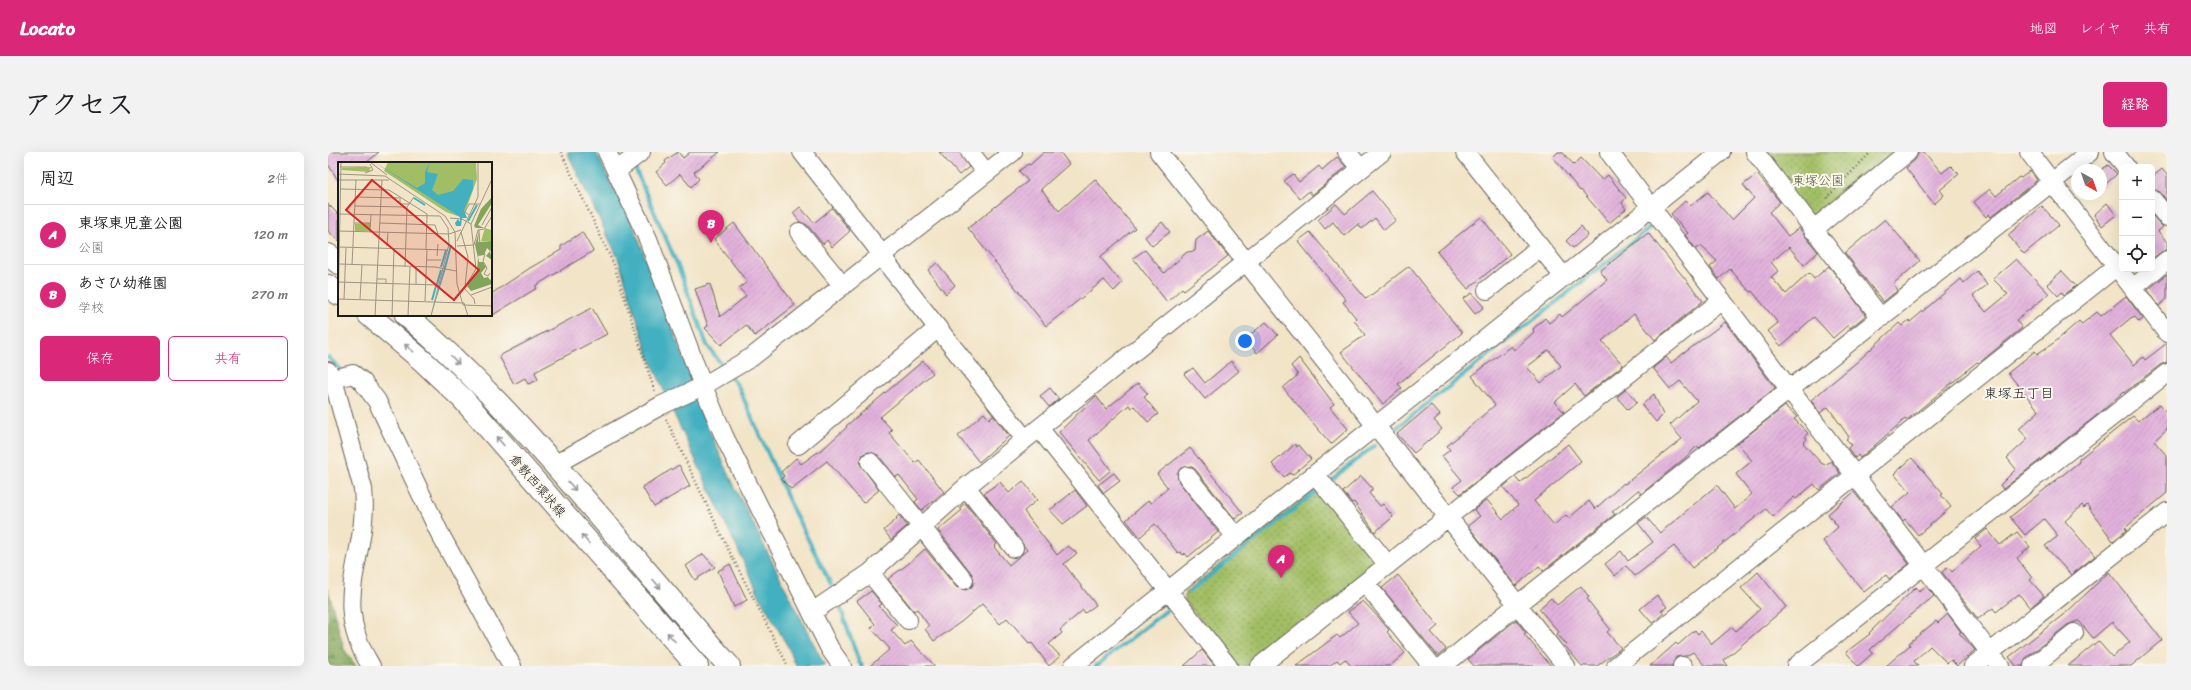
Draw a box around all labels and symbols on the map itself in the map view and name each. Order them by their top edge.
inset map [338,162,492,316]
north arrow [2071,164,2107,200]
park label: 東塚公園 [1792,169,1844,192]
pin: B [698,210,724,243]
your location [1235,331,1255,351]
one-way arrow [404,344,414,353]
one-way arrow [450,355,460,365]
district label: 東塚五丁目 [1984,381,2054,406]
one-way arrow [495,436,504,446]
street label: 倉敷西環状線 [503,448,573,523]
one-way arrow [567,481,577,491]
one-way arrow [581,534,590,544]
pin: A [1268,545,1294,578]
one-way arrow [652,579,661,589]
one-way arrow [667,632,676,642]

